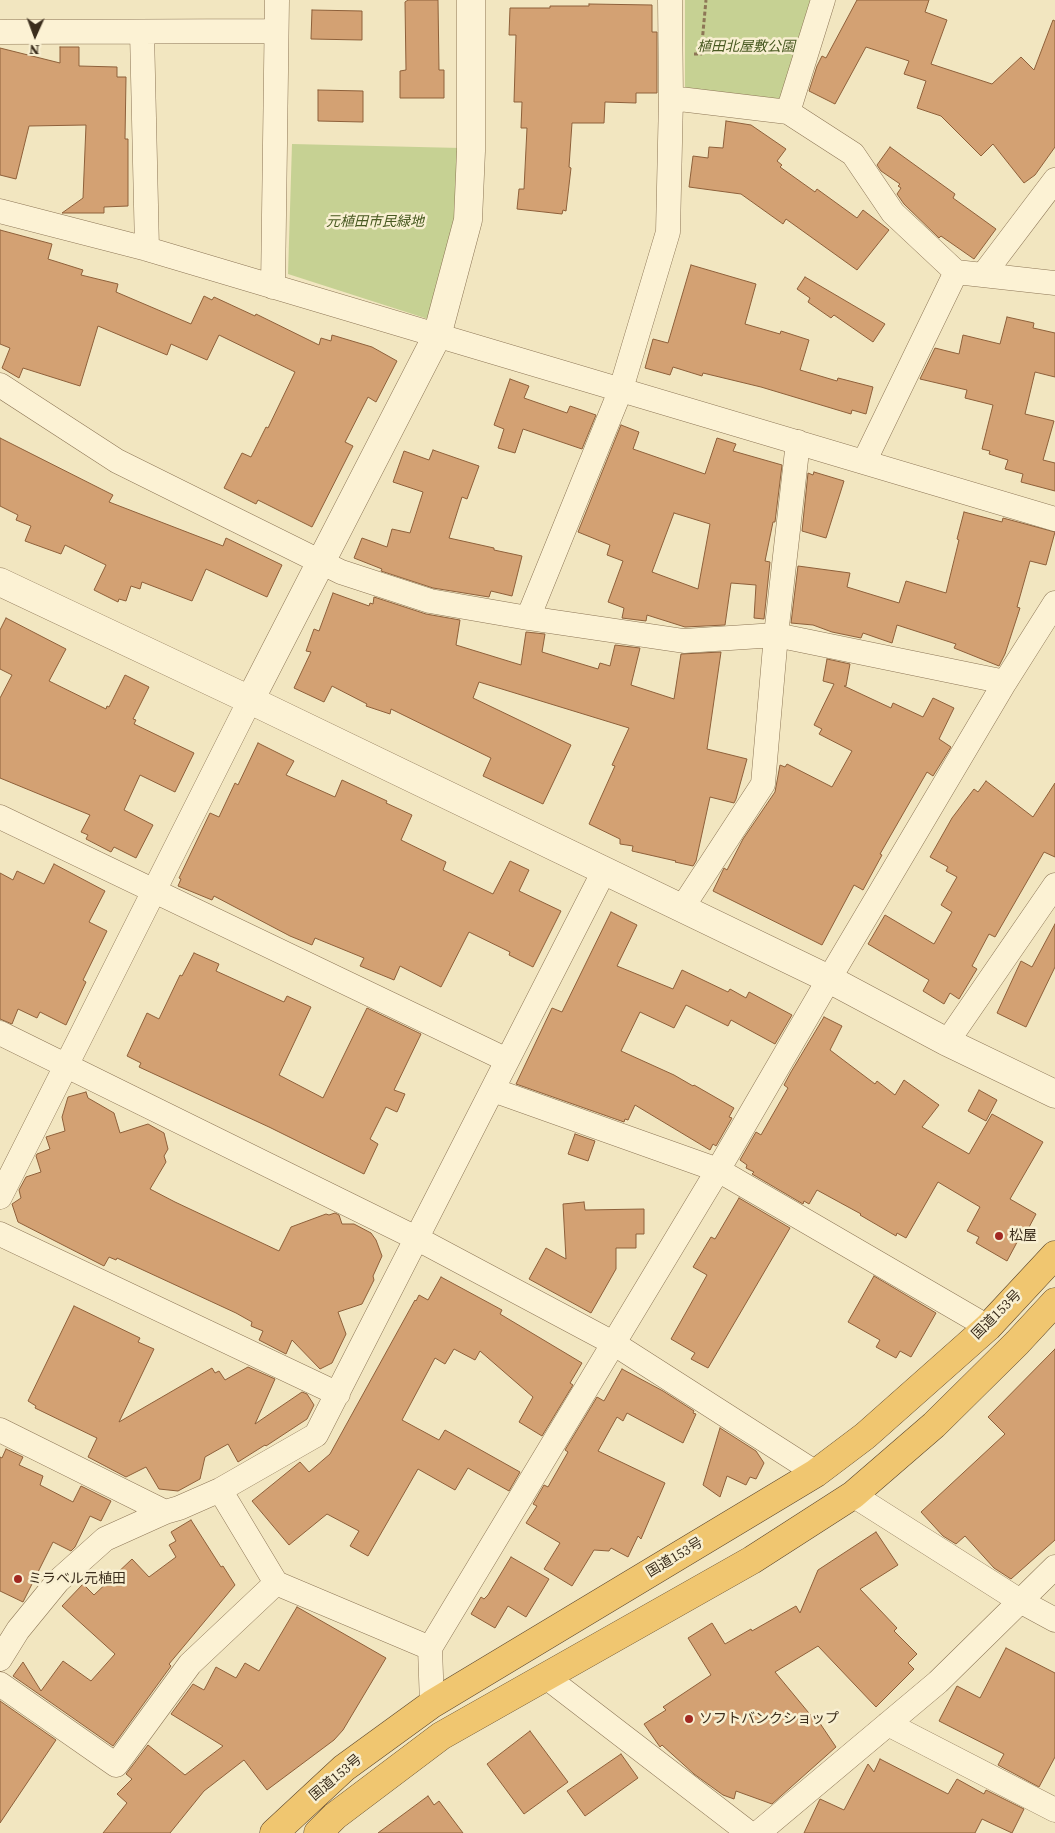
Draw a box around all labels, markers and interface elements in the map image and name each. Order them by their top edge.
north arrow [10,10,60,60]
park label: 植田北屋敷公園 [697,39,795,55]
text: N [29,40,40,60]
park label: 元植田市民緑地 [326,214,424,230]
place label: 松屋 [1009,1228,1037,1244]
marker: 松屋 [993,1230,1005,1242]
street label: 国道153号 [969,1287,1025,1343]
street label: 国道153号 [644,1535,706,1581]
place label: ミラベル元植田 [28,1571,126,1587]
marker: ミラベル元植田 [12,1573,24,1585]
place label: ソフトバンクショップ [699,1711,839,1727]
marker: ソフトバンクショップ [683,1713,695,1725]
street label: 国道153号 [306,1751,366,1805]

